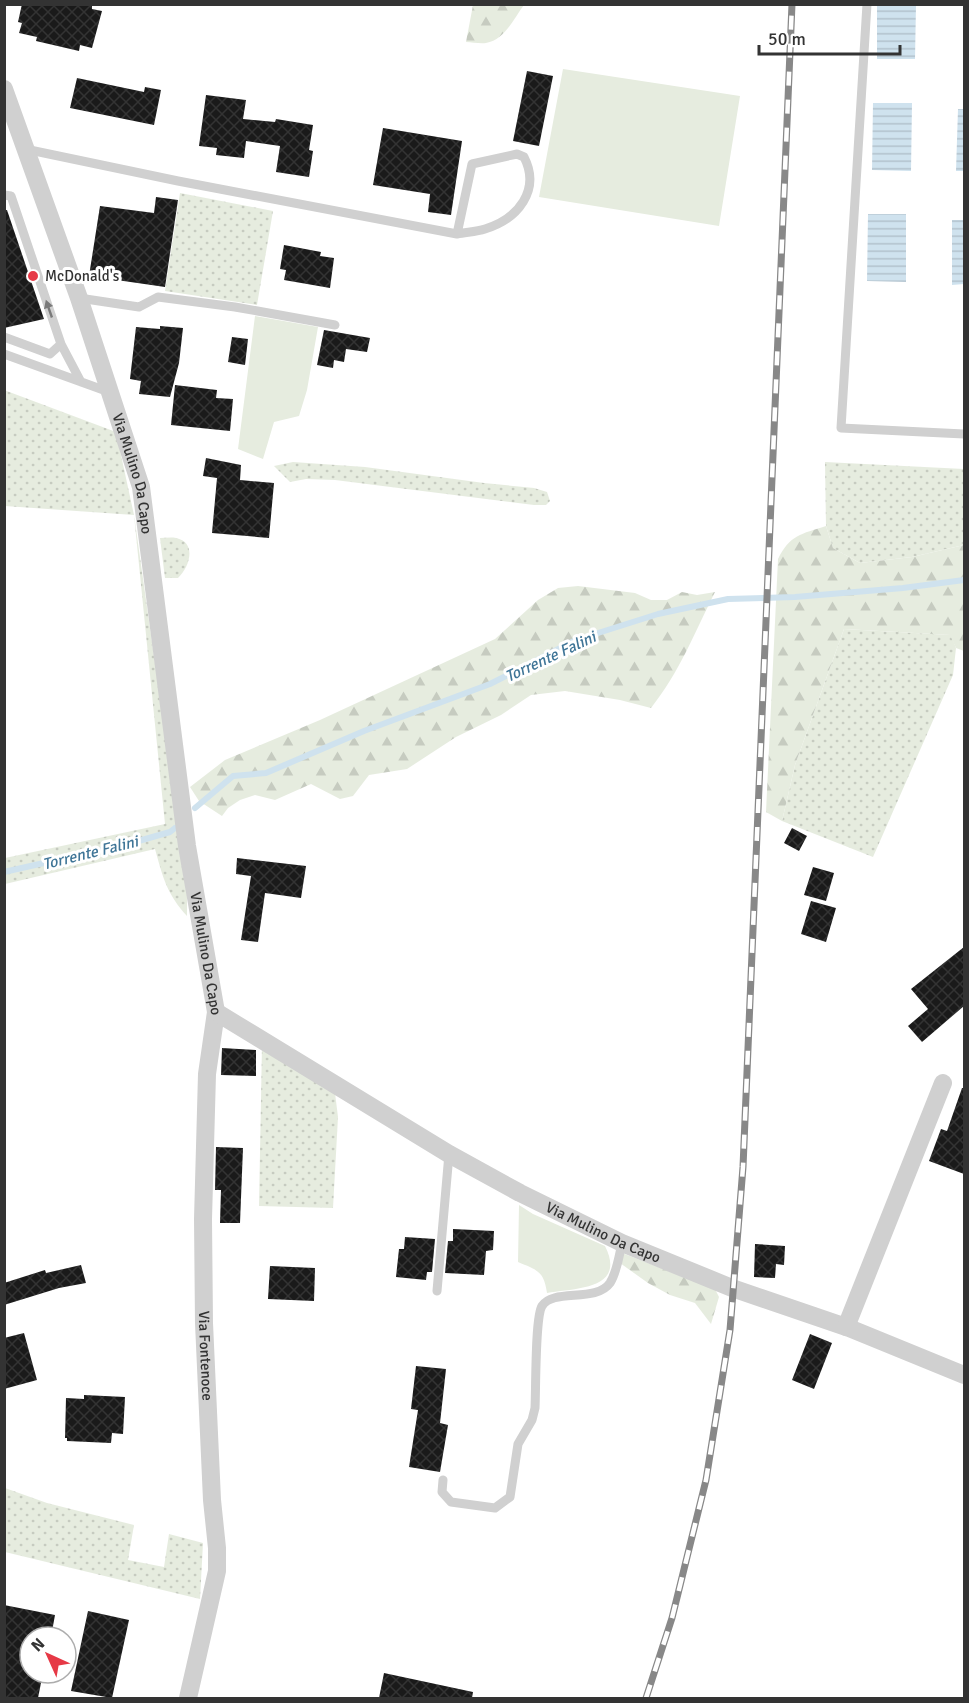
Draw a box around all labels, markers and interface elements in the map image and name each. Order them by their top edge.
scale bar [759,18,900,56]
text: 50 m [768,28,806,50]
place label: McDonald's [45,267,120,285]
marker: McDonald's [26,269,40,283]
one-way arrow [44,300,54,318]
street label: Via Mulino Da Capo [108,411,156,535]
water label: Torrente Falini [502,626,601,687]
water label: Torrente Falini [40,831,142,875]
street label: Via Mulino Da Capo [186,891,225,1017]
street label: Via Mulino Da Capo [543,1198,663,1267]
street label: Via Fontenoce [195,1311,217,1401]
north arrow [18,1625,78,1685]
text: N [27,1634,49,1656]

